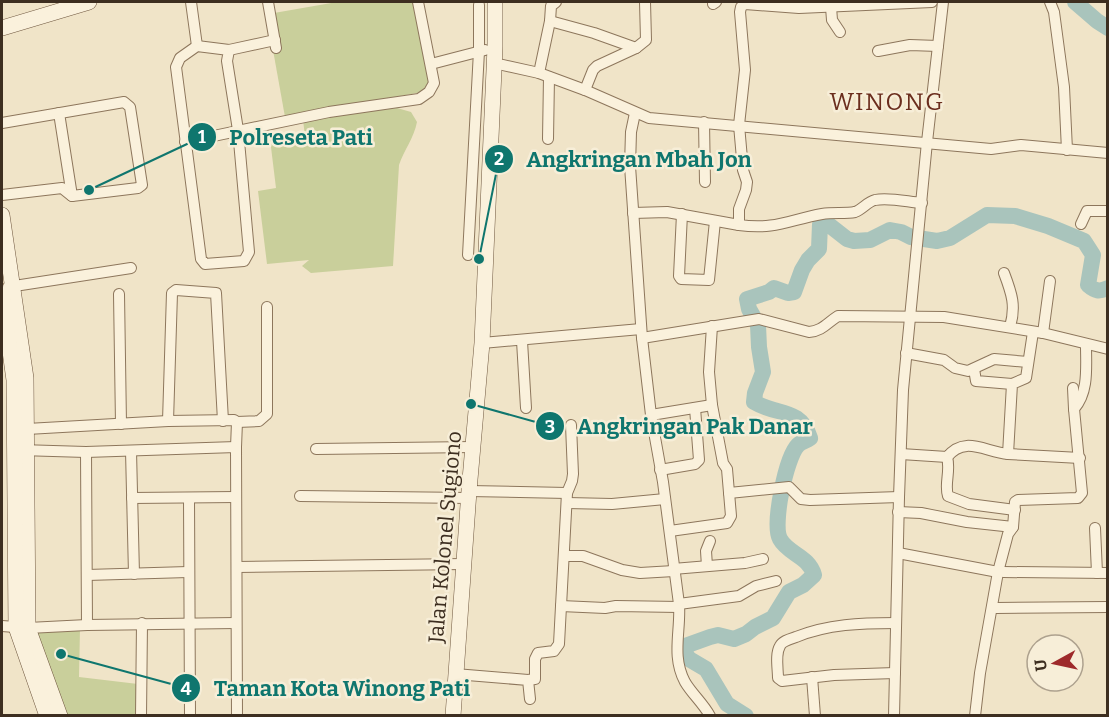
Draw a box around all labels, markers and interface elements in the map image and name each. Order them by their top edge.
district label: WINONG [829,88,945,116]
callout: Polreseta Pati [187,117,385,157]
text: Polreseta Pati [229,124,373,151]
text: 1 [198,126,206,148]
callout: Angkringan Mbah Jon [484,139,764,179]
text: Angkringan Mbah Jon [526,146,752,173]
text: 2 [494,148,504,170]
callout: Angkringan Pak Danar [535,406,825,446]
text: Angkringan Pak Danar [577,413,814,440]
text: 3 [545,416,555,438]
street label: Jalan Kolonel Sugiono [423,430,467,645]
north arrow [1025,633,1085,693]
text: U [1030,658,1051,672]
callout: Taman Kota Winong Pati [171,668,482,708]
text: Taman Kota Winong Pati [214,675,470,702]
text: 4 [181,678,192,700]

